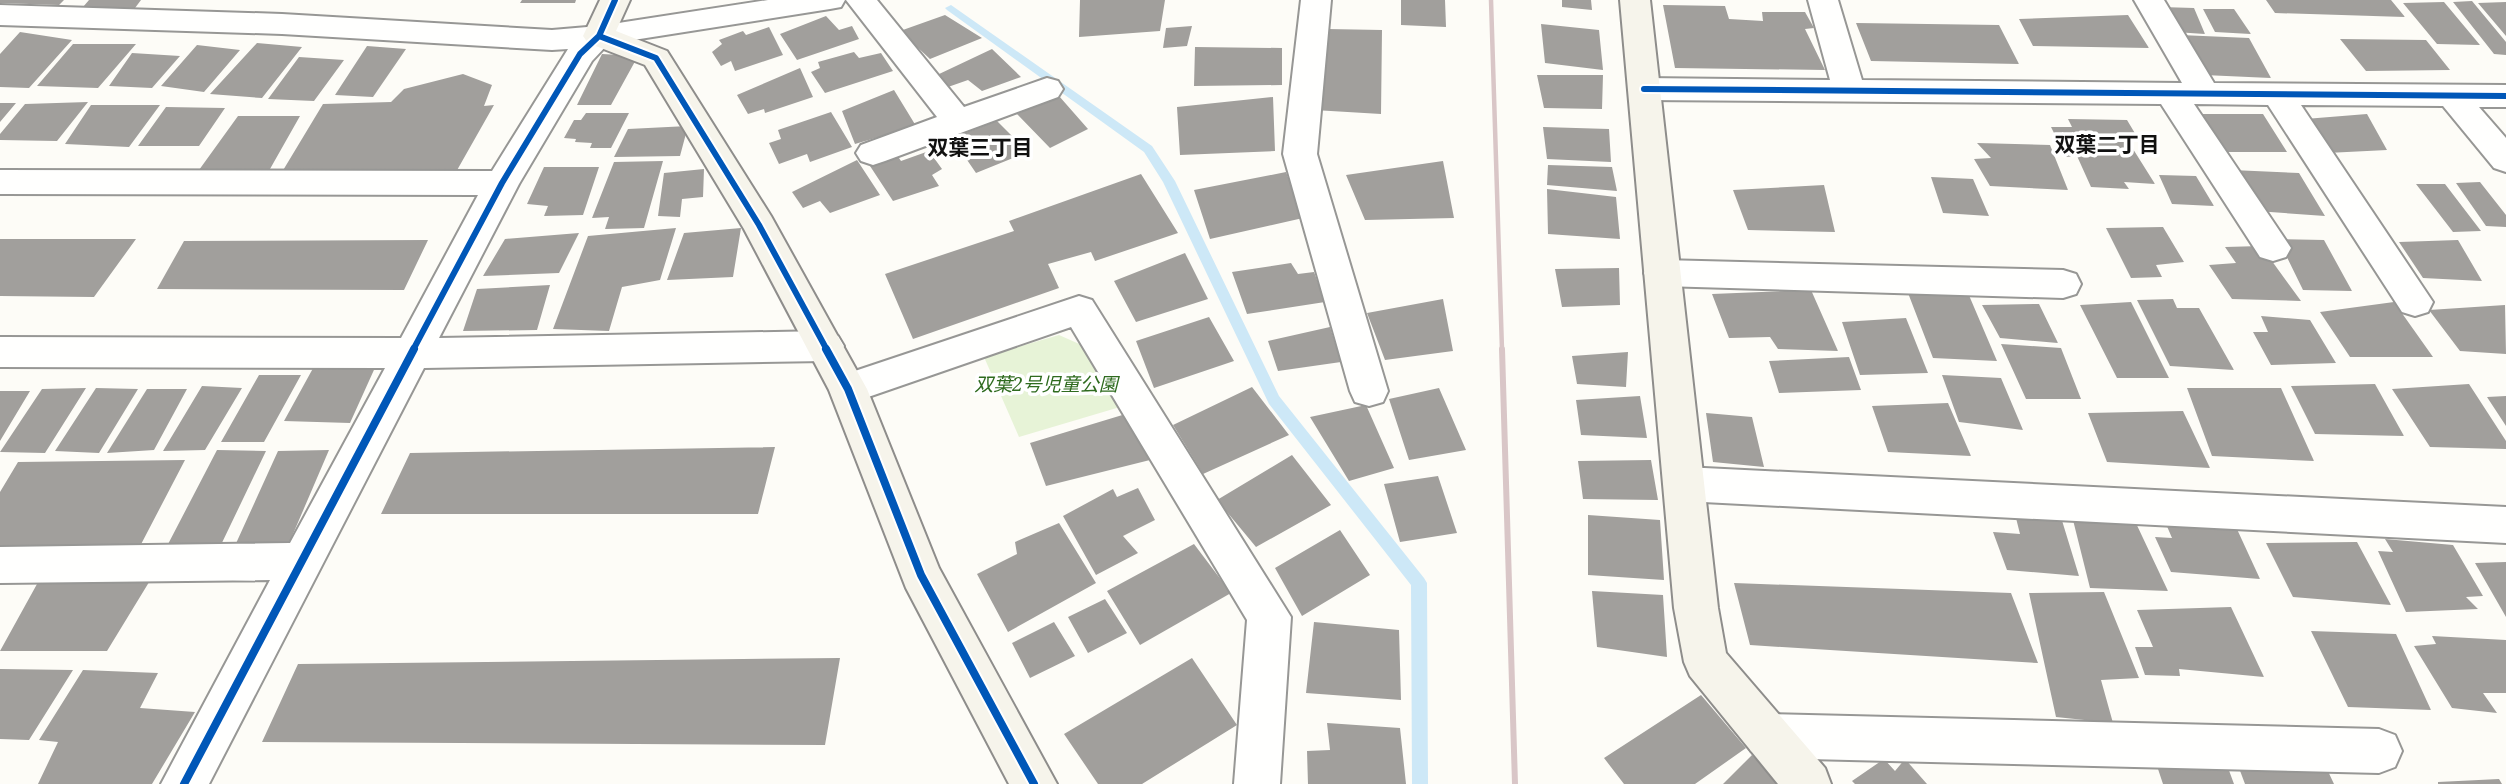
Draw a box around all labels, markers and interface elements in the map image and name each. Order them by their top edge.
district label: 双葉二丁目 [2055,130,2160,158]
district label: 双葉三丁目 [928,133,1033,161]
park label: 双葉2号児童公園 [974,371,1121,397]

